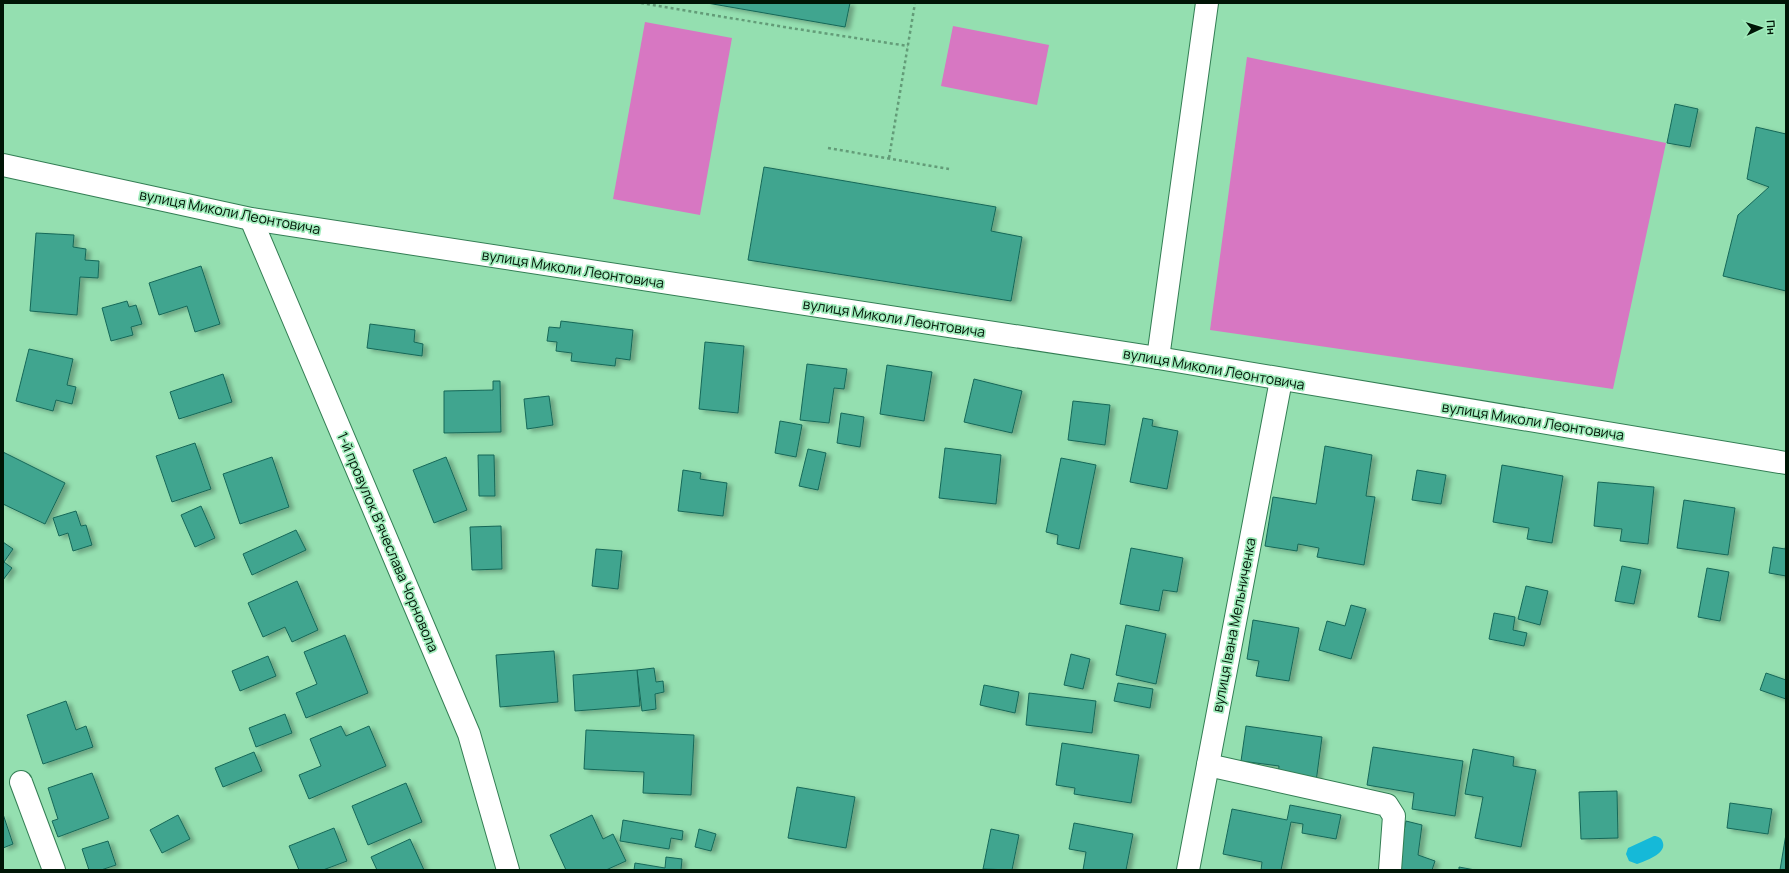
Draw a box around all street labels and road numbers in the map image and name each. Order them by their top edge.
street label: вулиця Миколи Леонтовича [138,185,322,238]
street label: вулиця Миколи Леонтовича [481,245,665,292]
street label: вулиця Миколи Леонтовича [802,294,986,341]
street label: вулиця Миколи Леонтовича [1122,343,1306,394]
street label: вулиця Миколи Леонтовича [1441,397,1625,444]
street label: 1-й провулок В'ячеслава Чорновола [333,429,444,655]
street label: вулиця Івана Мельниченка [1207,536,1260,714]

